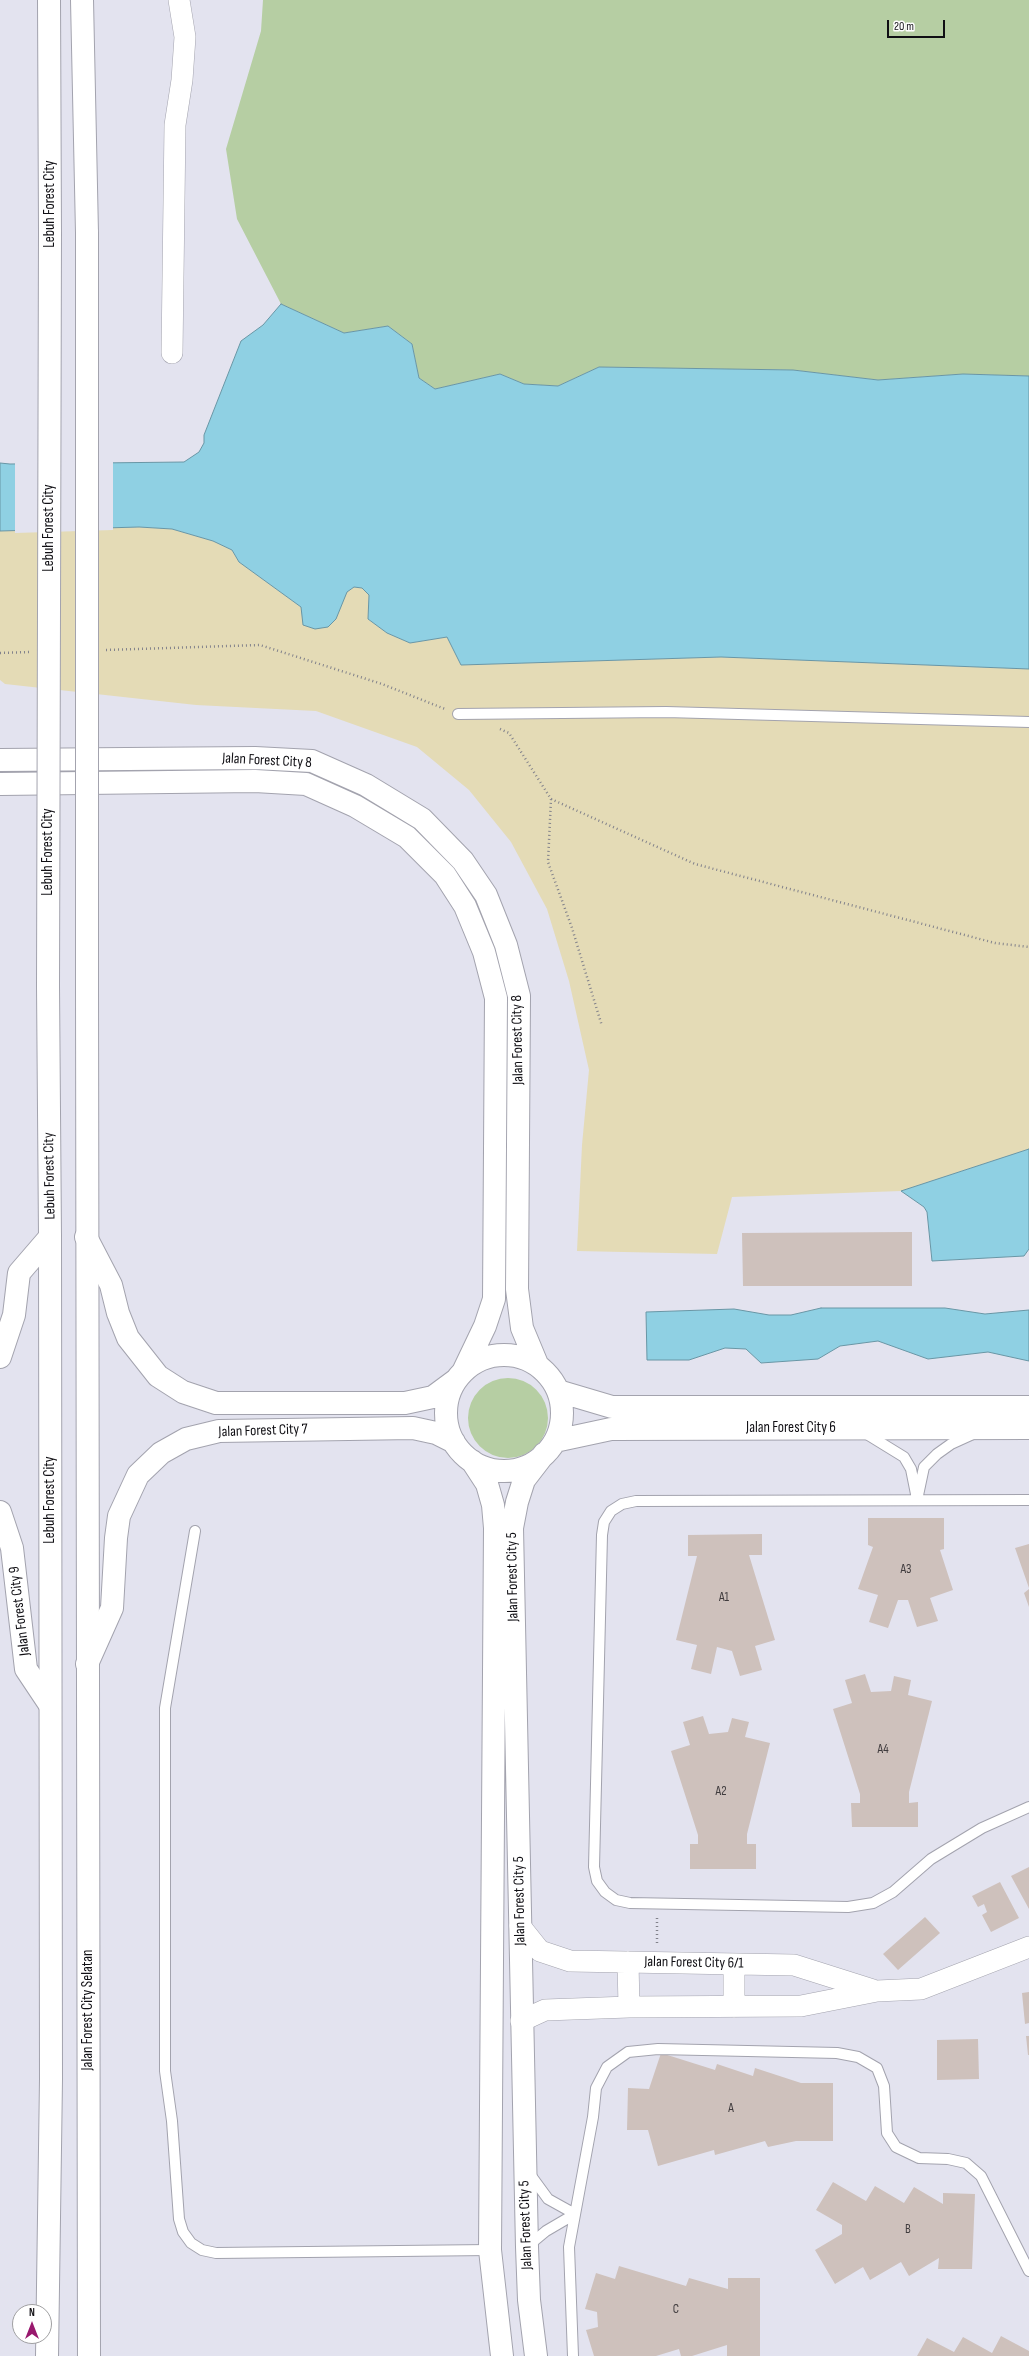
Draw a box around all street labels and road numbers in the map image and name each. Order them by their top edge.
street label: Lebuh Forest City [41,160,59,248]
street label: Lebuh Forest City [40,484,58,572]
street label: Jalan Forest City 8 [222,750,312,772]
street label: Lebuh Forest City [39,808,57,896]
street label: Jalan Forest City 8 [508,995,528,1085]
street label: Lebuh Forest City [40,1132,60,1220]
street label: Jalan Forest City 6 [746,1419,836,1437]
street label: Jalan Forest City 7 [218,1420,308,1442]
street label: Lebuh Forest City [41,1456,59,1544]
street label: Jalan Forest City 5 [503,1532,523,1622]
street label: Jalan Forest City 9 [6,1565,34,1657]
street label: Jalan Forest City 5 [510,1856,530,1946]
street label: Jalan Forest City Selatan [79,1950,97,2070]
street label: Jalan Forest City 6/1 [644,1953,744,1973]
street label: Jalan Forest City 5 [515,2180,537,2270]

